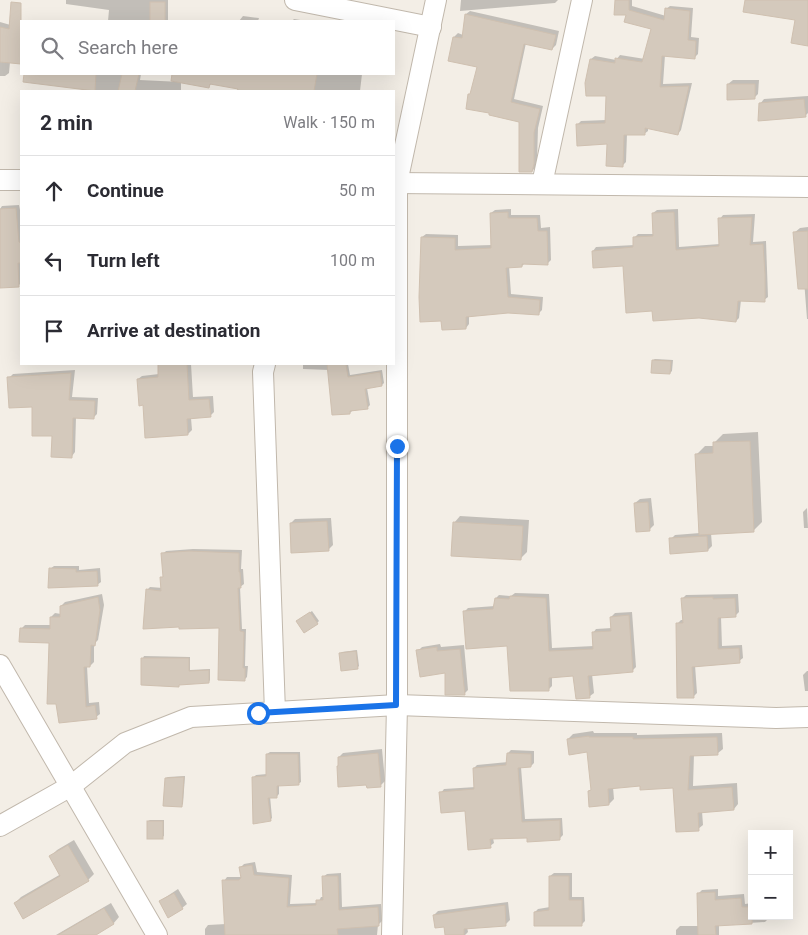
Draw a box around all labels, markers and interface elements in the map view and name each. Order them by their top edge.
search box [20,20,395,75]
icon: search [38,34,66,62]
text: Search here [78,36,178,59]
text: 2 min [40,111,93,135]
text: Walk · 150 m [283,113,375,132]
icon: ahead [40,177,68,205]
text: Continue [87,179,164,202]
text: 50 m [339,181,375,200]
icon: left [40,247,68,275]
text: Turn left [87,249,160,272]
text: 100 m [330,251,375,270]
icon: arrive [40,317,68,345]
text: Arrive at destination [87,319,260,342]
route end [386,435,409,458]
route start [247,702,270,725]
map controls [748,830,793,920]
button: + [748,830,793,875]
button: − [748,875,793,920]

